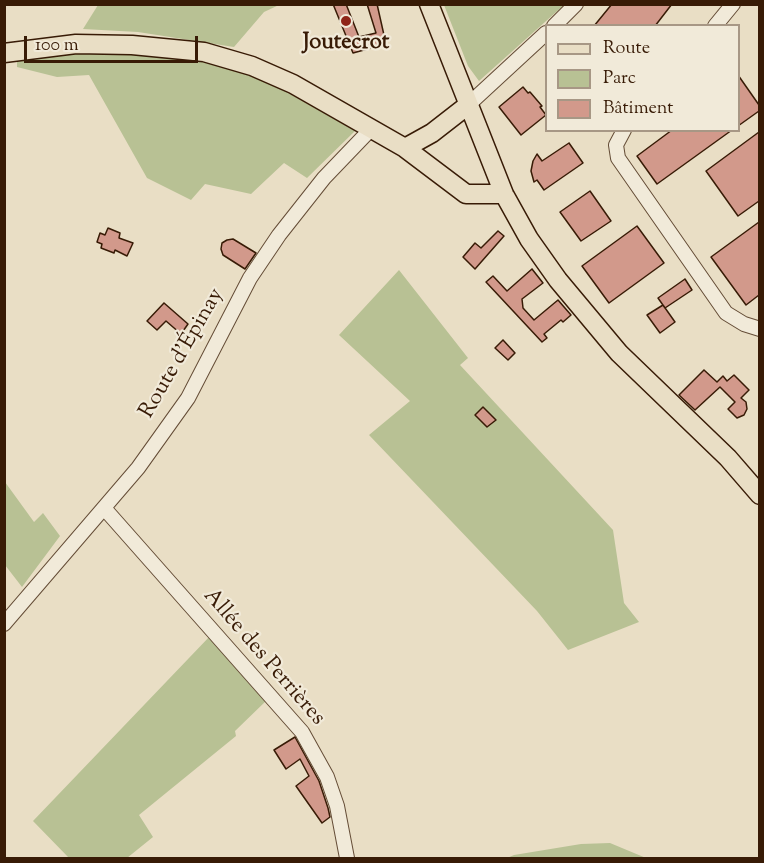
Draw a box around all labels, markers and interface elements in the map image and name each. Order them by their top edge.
marker: Joutecrot [339,14,353,28]
scale bar [27,24,201,62]
legend [545,24,740,132]
place label: Joutecrot [303,31,389,57]
text: 100 m [35,33,79,59]
text: Route [603,36,650,62]
text: Parc [603,66,636,92]
text: Bâtiment [603,96,673,122]
street label: Route d'Épinay [135,284,231,424]
street label: Allée des Perrières [196,584,330,732]

